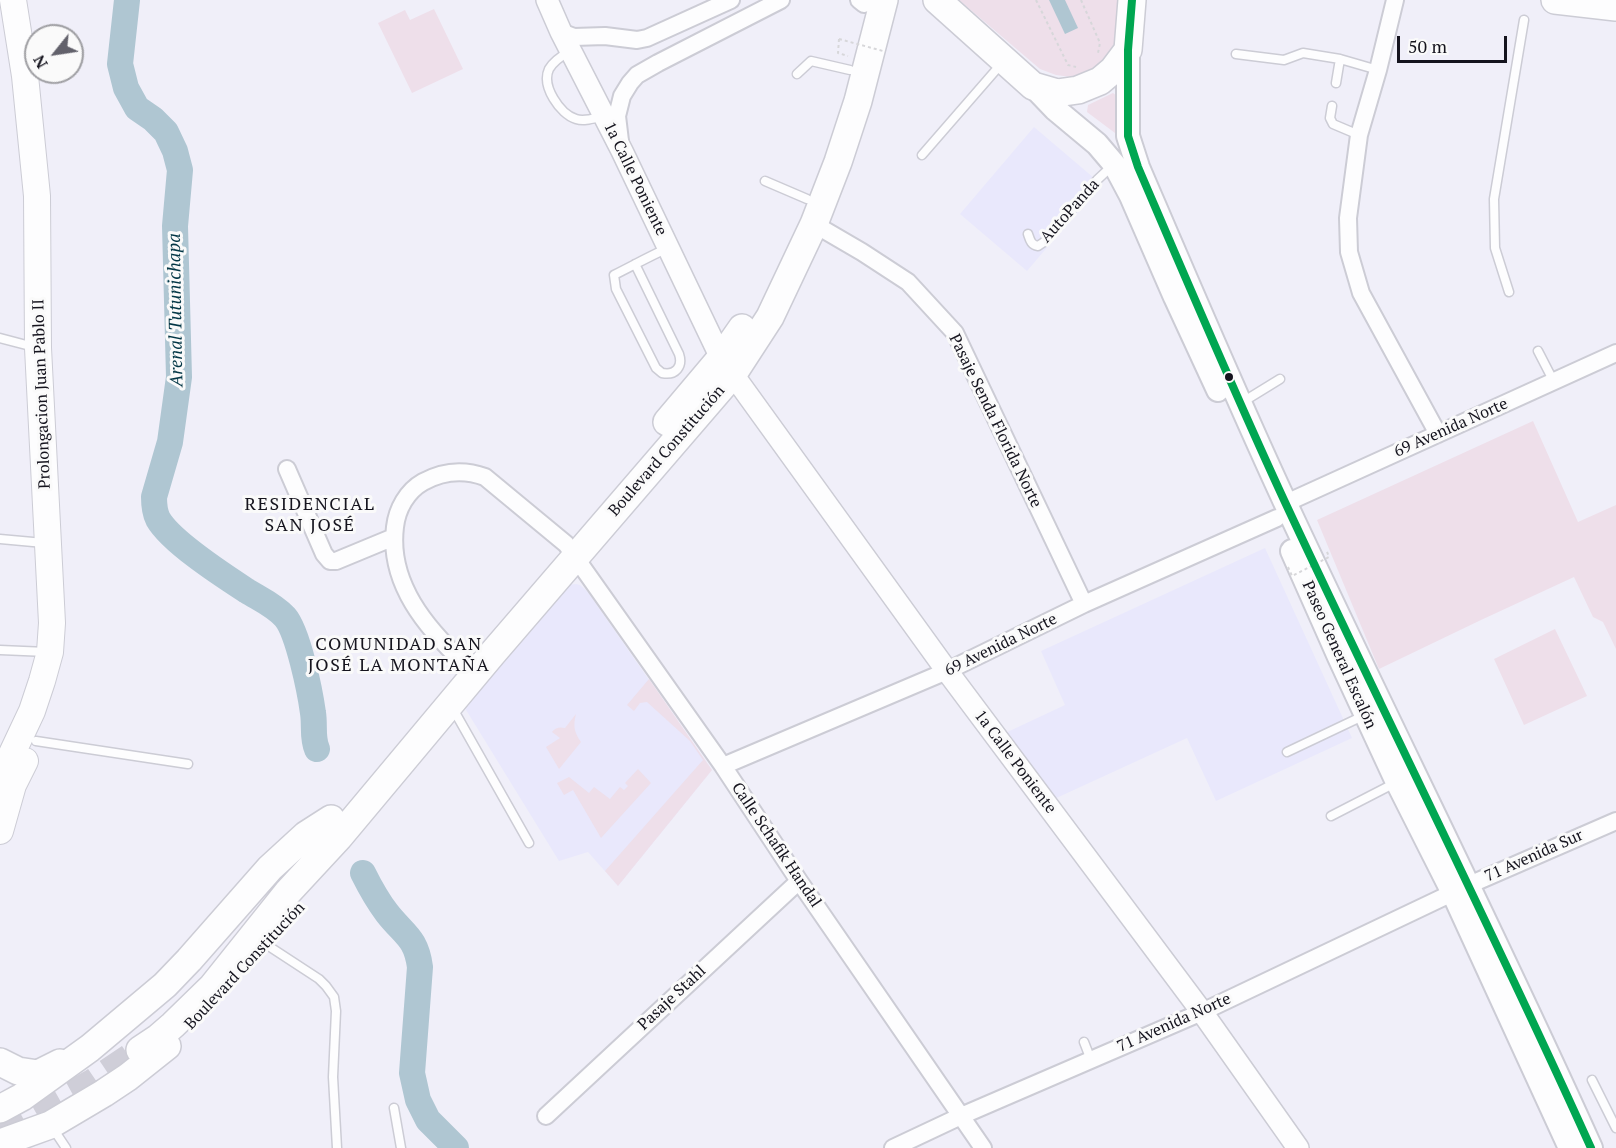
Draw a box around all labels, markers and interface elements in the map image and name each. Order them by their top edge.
north arrow [24,24,84,84]
scale bar [1400,24,1510,62]
text: 50 m [1408,34,1447,58]
text: N [28,51,53,73]
street label: 1a Calle Poniente [599,119,671,239]
street label: AutoPanda [1036,175,1104,247]
water label: Arenal Tutunichapa [164,233,188,387]
street label: Prolongacion Juan Pablo II [29,299,55,489]
street label: Pasaje Senda Florida Norte [945,331,1045,511]
unlabelled marker [1223,371,1235,383]
street label: Boulevard Constitución [605,382,729,520]
street label: 69 Avenida Norte [1391,394,1511,462]
district label: RESIDENCIAL SAN JOSÉ [245,494,375,536]
street label: Paseo General Escalón [1298,578,1380,732]
street label: 69 Avenida Norte [942,610,1060,680]
district label: COMUNIDAD SAN JOSÉ LA MONTAÑA [308,634,490,676]
street label: 1a Calle Poniente [970,707,1060,817]
street label: Calle Schafik Handal [727,779,825,911]
street label: 71 Avenida Sur [1482,826,1586,886]
street label: Boulevard Constitución [181,898,309,1034]
street label: Pasaje Stahl [634,962,710,1034]
street label: 71 Avenida Norte [1114,989,1234,1057]

